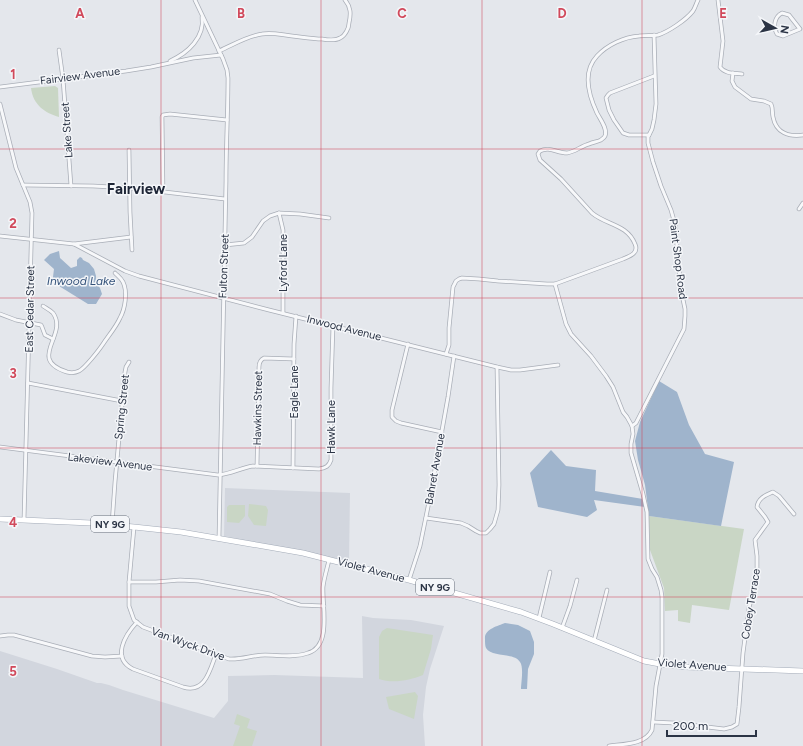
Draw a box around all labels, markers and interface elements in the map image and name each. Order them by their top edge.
text: A [75,6,85,21]
text: B [237,6,245,21]
text: C [397,6,407,21]
text: D [557,6,567,21]
text: E [719,6,727,21]
north arrow [755,8,795,48]
text: N [777,24,791,34]
street label: Fairview Avenue [39,65,121,87]
text: 1 [10,67,16,82]
street label: Lake Street [59,102,75,158]
district label: Fairview [107,180,166,198]
text: 2 [9,216,17,231]
street label: Paint Shop Road [667,218,689,300]
street label: Fulton Street [216,233,232,299]
street label: Lyford Lane [277,234,290,292]
street label: East Cedar Street [23,265,37,353]
water label: Inwood Lake [47,274,116,288]
street label: Inwood Avenue [305,312,383,344]
street label: Eagle Lane [288,365,301,419]
text: 3 [9,366,17,381]
street label: Hawkins Street [251,370,265,446]
street label: Spring Street [112,374,132,440]
street label: Hawk Lane [325,400,338,454]
street label: Bahret Avenue [422,432,448,506]
street label: Lakeview Avenue [67,450,153,474]
text: 4 [9,515,17,530]
road number: NY 9G [91,516,129,532]
street label: Violet Avenue [336,555,406,585]
street label: Cobey Terrace [739,568,763,640]
road number: NY 9G [416,579,454,595]
street label: Van Wyck Drive [149,625,227,663]
street label: Violet Avenue [657,656,727,674]
text: 5 [9,664,17,679]
scale bar [667,712,756,738]
text: 200 m [673,719,708,733]

